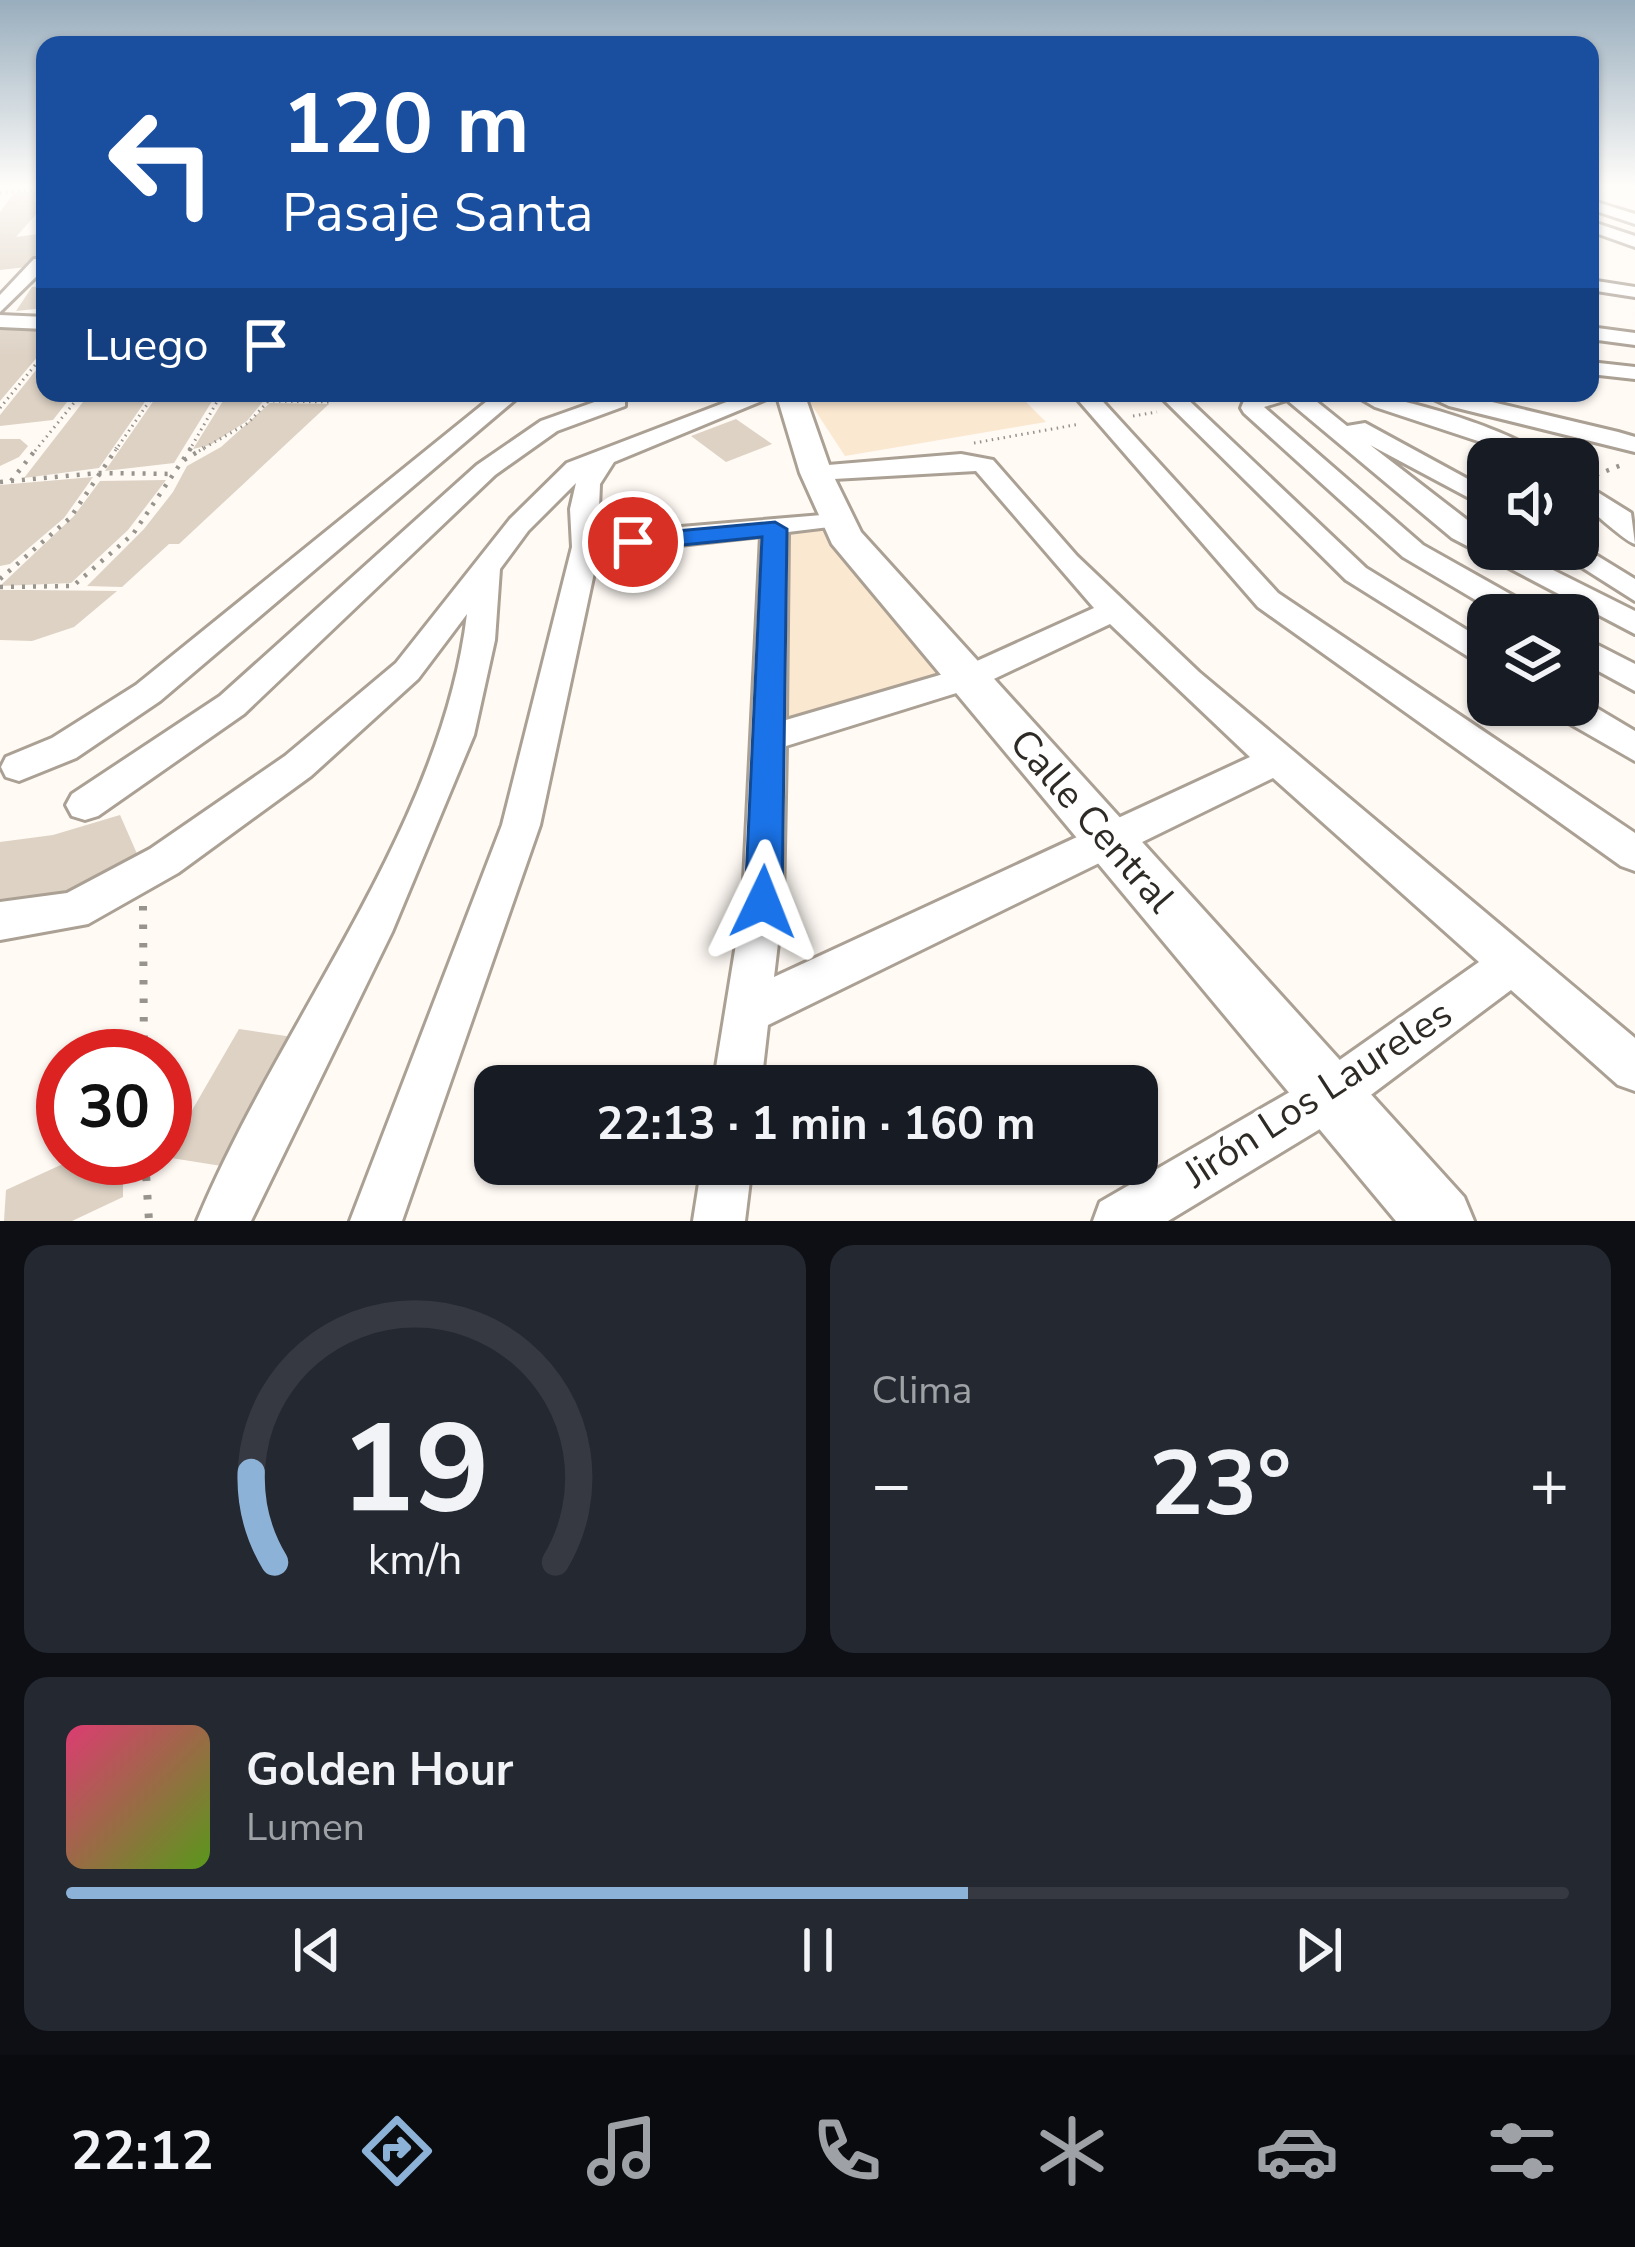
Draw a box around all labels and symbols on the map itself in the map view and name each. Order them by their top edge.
pin [582,491,684,593]
street label: Calle Central [997,718,1187,925]
position arrow [700,839,826,965]
street label: Jirón Los Laureles [1173,987,1462,1201]
speed limit sign: 30 [36,1029,192,1185]

